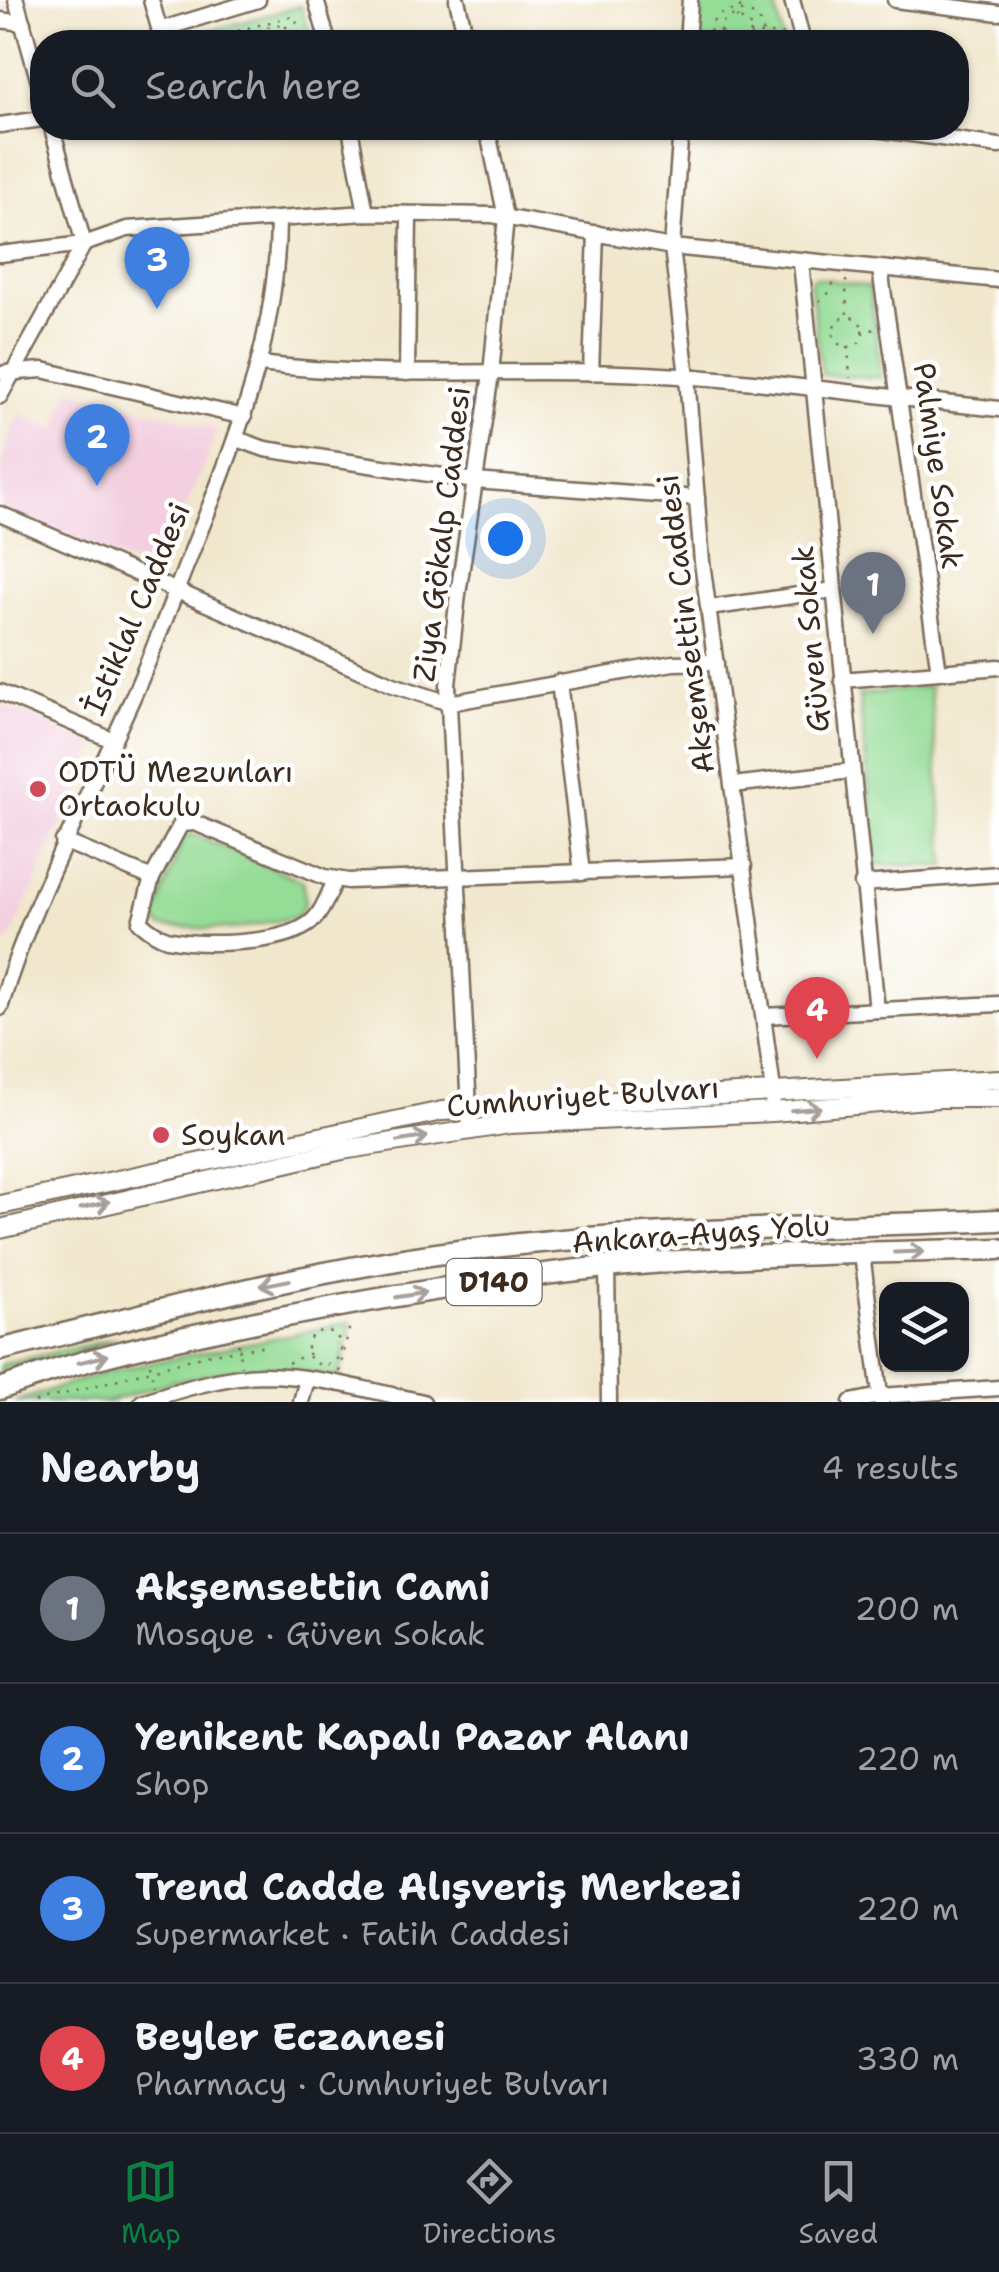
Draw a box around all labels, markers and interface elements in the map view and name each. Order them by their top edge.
search box [30,30,969,140]
icon: search [65,58,120,113]
text: Search here [145,60,362,111]
pin: 3 [124,226,190,309]
street label: Palmiye Sokak [904,360,973,572]
street label: Ziya Gökalp Caddesi [403,384,480,684]
pin: 2 [64,404,130,486]
street label: Akşemsettin Caddesi [647,472,724,776]
street label: İstiklal Caddesi [73,496,200,722]
your location [480,513,531,564]
street label: Güven Sokak [782,544,839,734]
pin: 1 [840,552,906,634]
place label: ODTÜ Mezunları Ortaokulu [58,751,293,826]
marker: ODTÜ Mezunları Ortaokulu [27,778,49,800]
pin: 4 [784,976,850,1059]
street label: Cumhuriyet Bulvarı [445,1067,721,1126]
one-way arrow [790,1100,822,1119]
place label: Soykan [181,1114,286,1155]
marker: Soykan [150,1124,172,1146]
one-way arrow [396,1129,428,1147]
one-way arrow [78,1195,110,1213]
street label: Ankara-Ayaş Yolu [571,1204,831,1263]
one-way arrow [892,1242,924,1261]
road number: D140 [446,1259,542,1305]
one-way arrow [260,1274,292,1293]
map controls [879,1282,969,1372]
button: layers [879,1282,969,1372]
one-way arrow [394,1285,427,1303]
one-way arrow [77,1348,108,1367]
text: Nearby [40,1439,200,1495]
text: 4 results [822,1446,959,1489]
text: Akşemsettin Cami [135,1561,490,1612]
text: 1 [65,1587,80,1630]
text: 200 m [855,1587,959,1630]
text: Mosque · Güven Sokak [135,1612,485,1655]
text: Yenikent Kapalı Pazar Alanı [135,1711,690,1762]
text: 2 [61,1737,84,1780]
text: 220 m [856,1737,959,1780]
text: Shop [135,1762,210,1805]
text: Trend Cadde Alışveriş Merkezi [135,1861,742,1912]
text: 3 [61,1887,84,1930]
text: 220 m [856,1887,959,1930]
text: Supermarket · Fatih Caddesi [135,1912,570,1955]
text: Beyler Eczanesi [135,2011,446,2062]
text: 4 [61,2037,84,2080]
text: 330 m [856,2037,959,2080]
text: Pharmacy · Cumhuriyet Bulvarı [135,2062,609,2105]
tab: Map [121,2154,181,2252]
tab: Directions [423,2154,556,2252]
tab: Saved [798,2154,878,2252]

